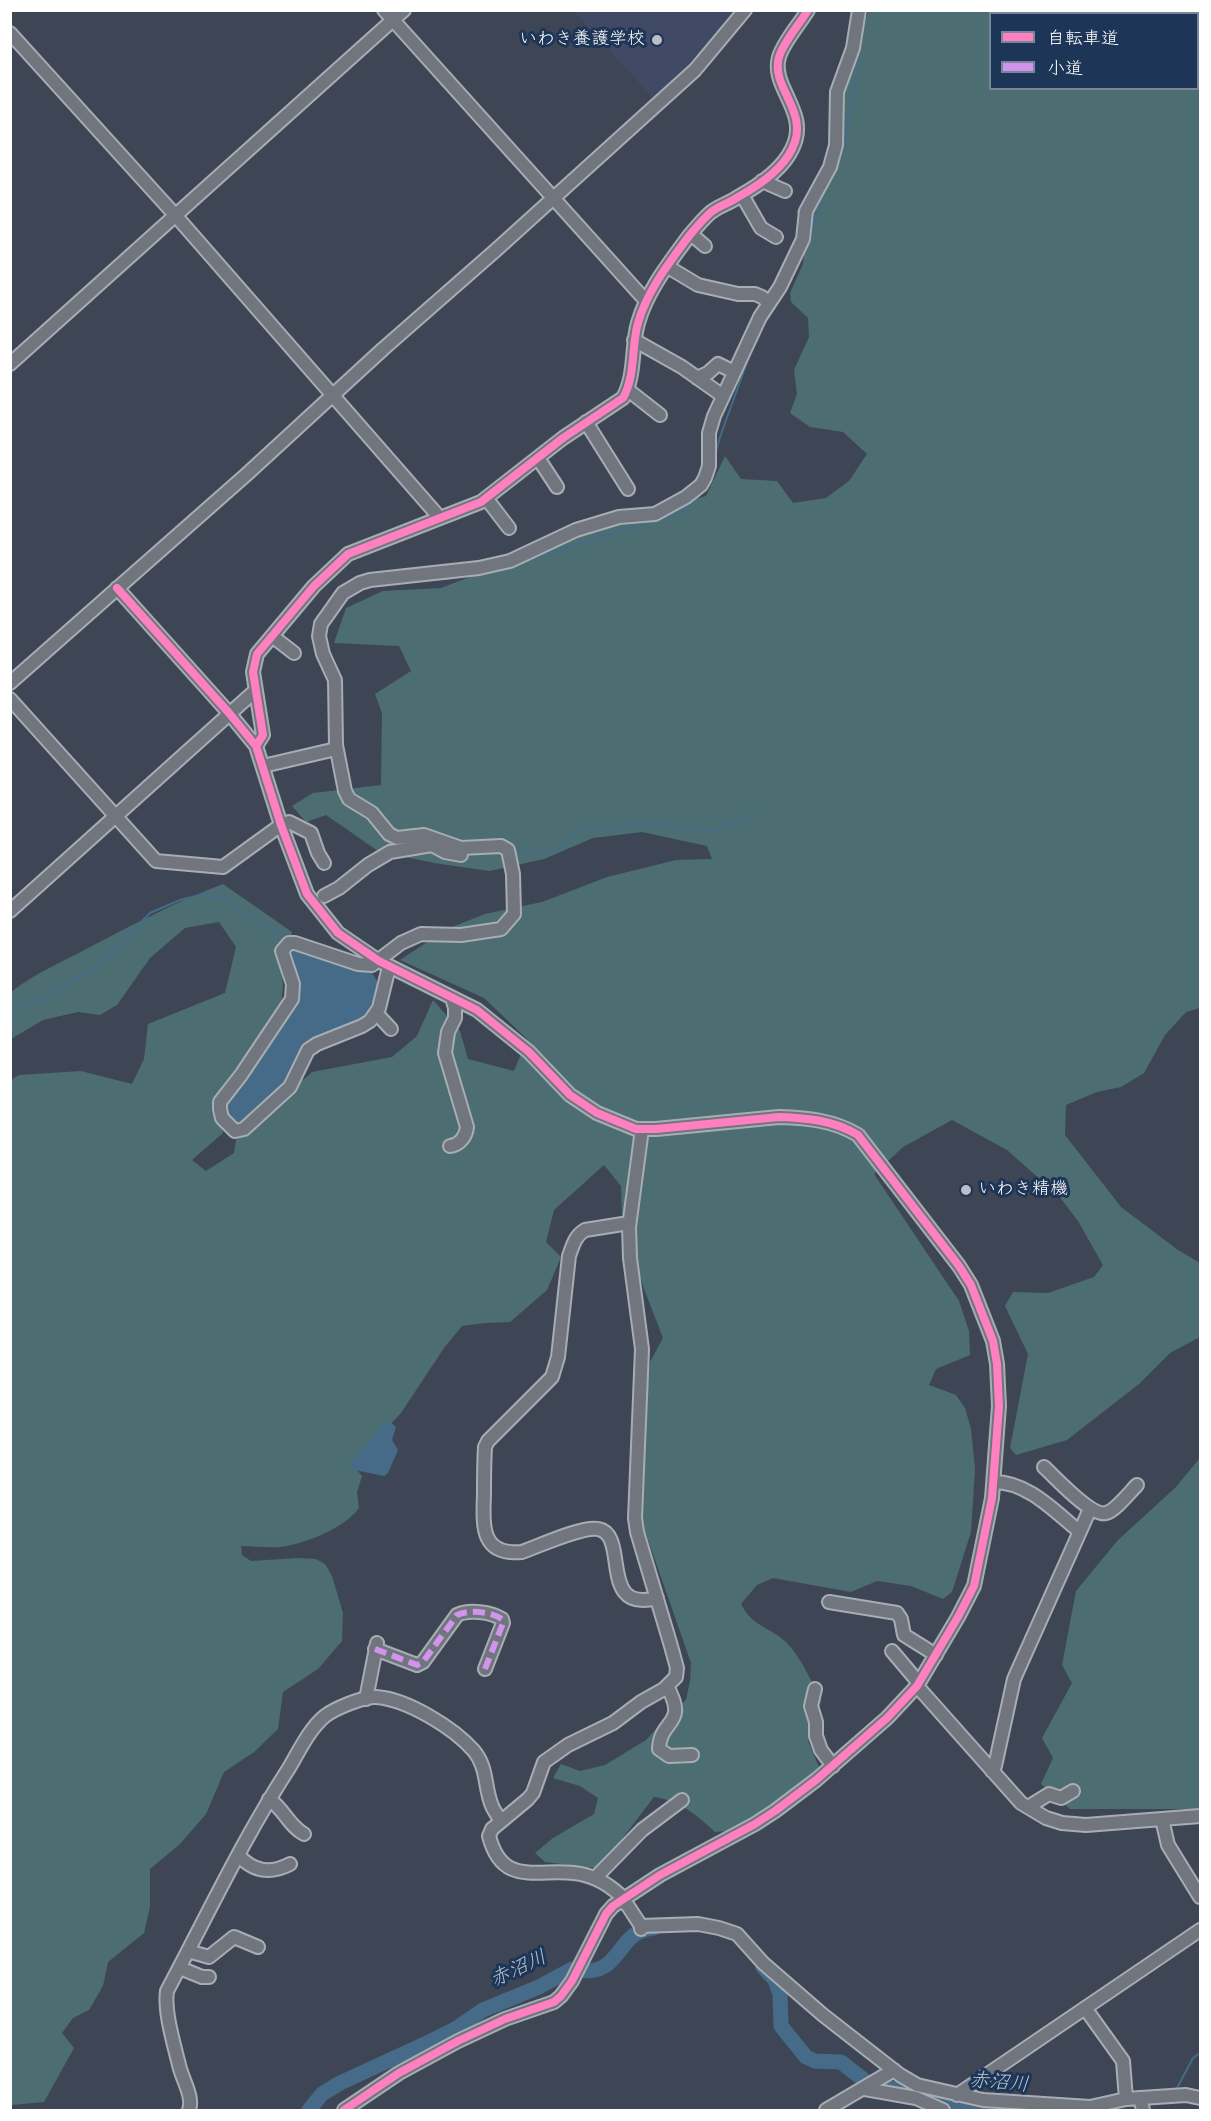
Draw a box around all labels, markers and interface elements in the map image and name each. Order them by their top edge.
legend [989,12,1199,90]
text: 自転車道 [1047,27,1119,51]
place label: いわき養護学校 [519,29,645,51]
marker: いわき養護学校 [650,33,664,47]
text: 小道 [1047,57,1083,81]
place label: いわき精機 [978,1179,1068,1201]
marker: いわき精機 [959,1183,973,1197]
water label: 赤沼川 [487,1946,551,1994]
water label: 赤沼川 [968,2069,1030,2099]

